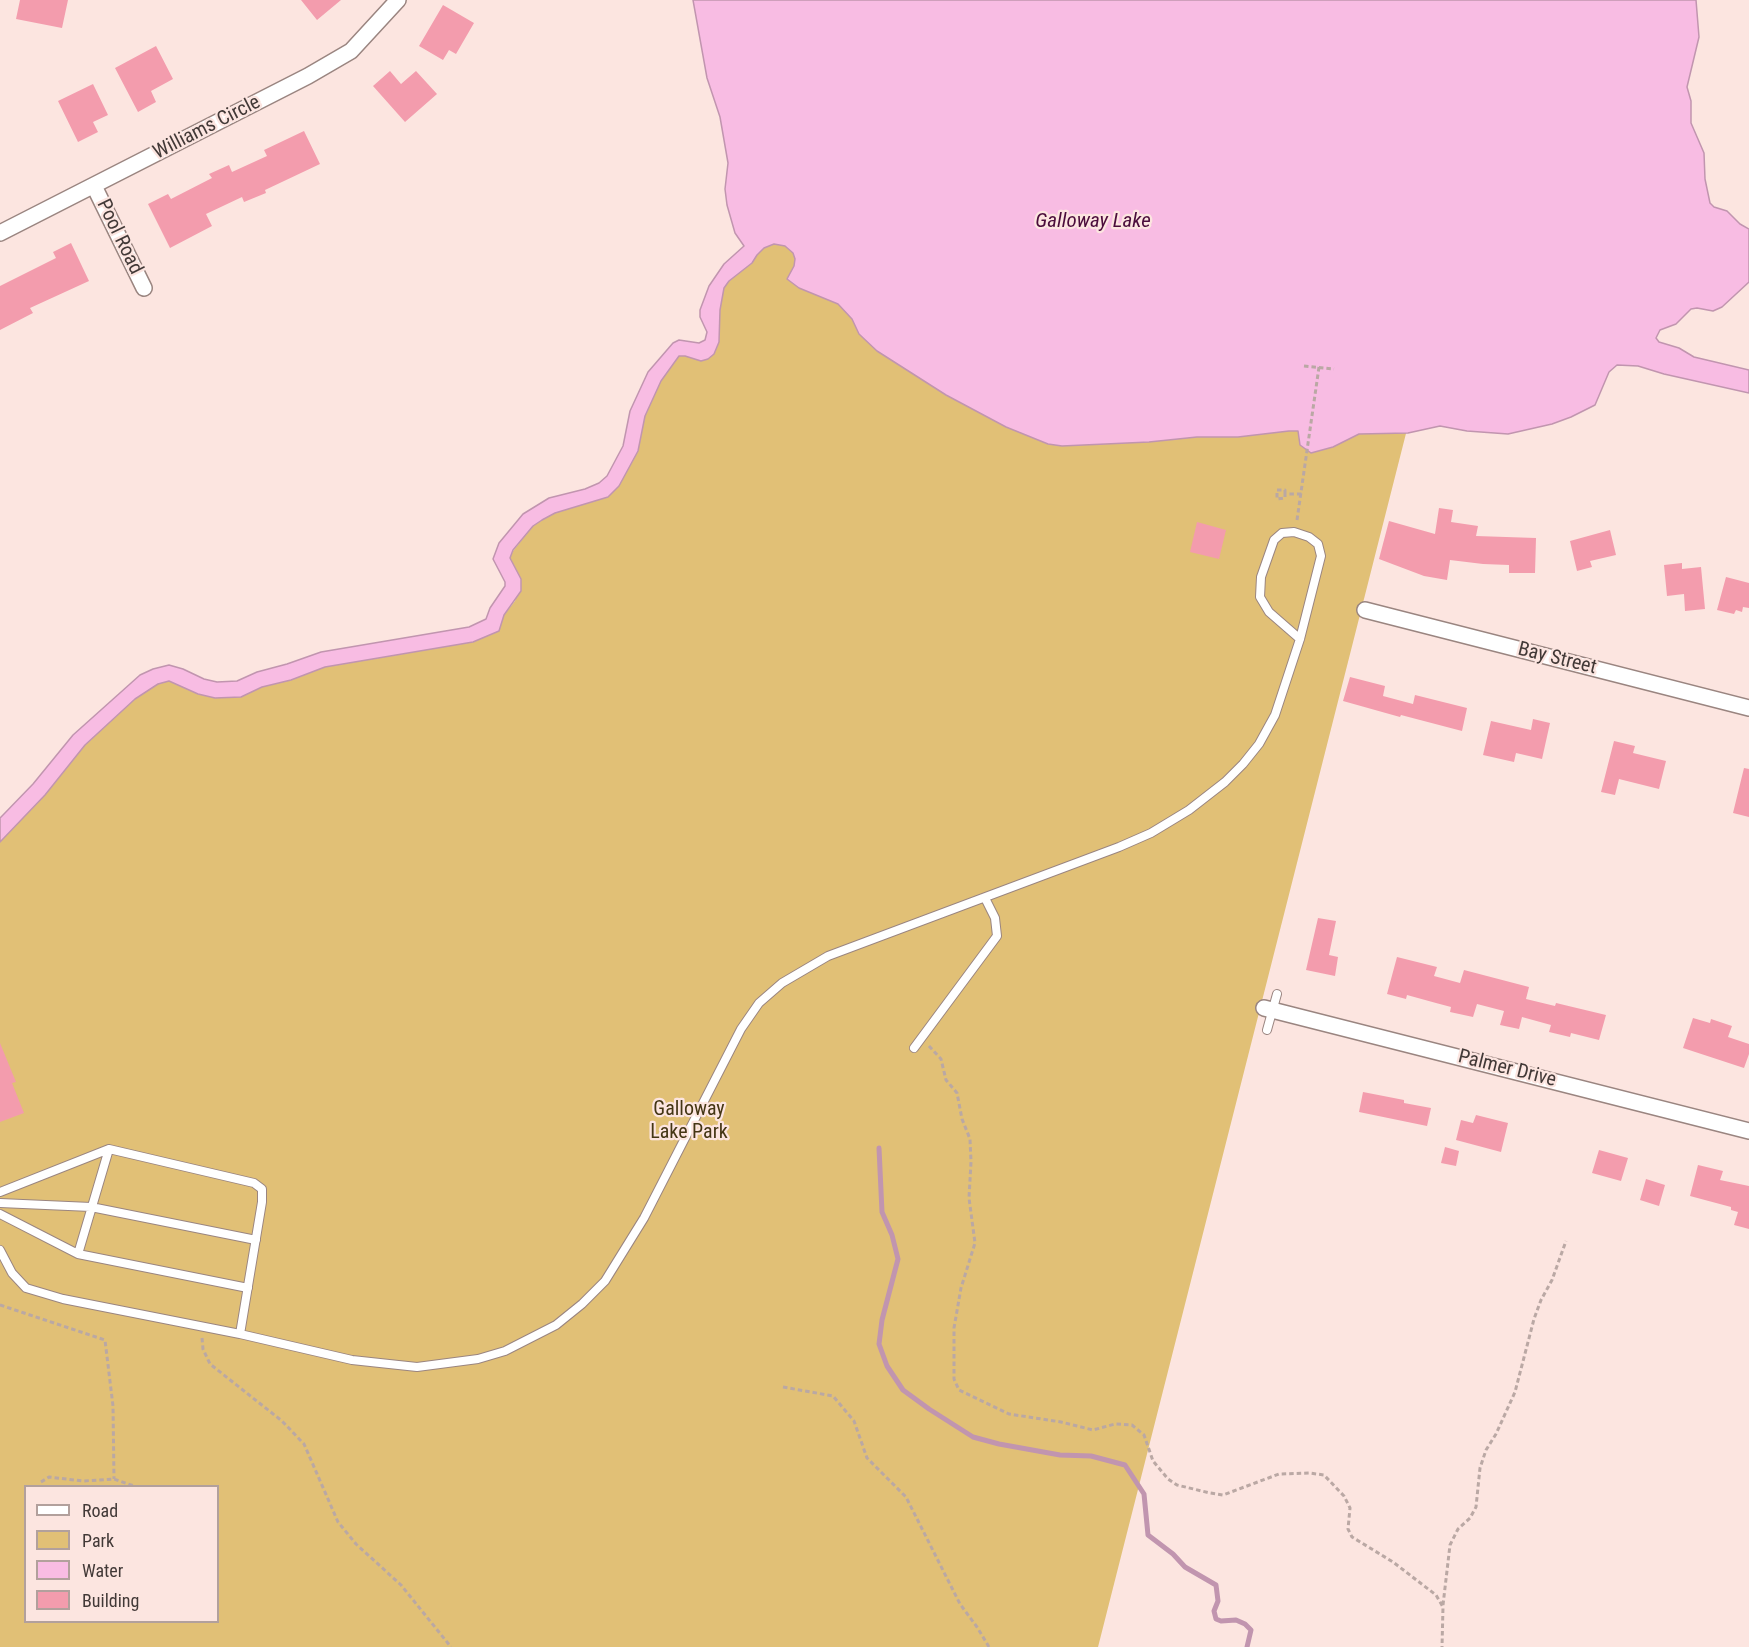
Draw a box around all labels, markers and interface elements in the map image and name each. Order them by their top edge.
street label: Williams Circle [149,91,265,165]
street label: Pool Road [91,196,147,278]
water label: Galloway Lake [1035,209,1151,235]
street label: Bay Street [1515,638,1599,680]
street label: Palmer Drive [1456,1045,1558,1093]
park label: Galloway Lake Park [650,1098,728,1145]
legend [24,1485,219,1623]
text: Road [82,1500,118,1521]
text: Park [82,1530,114,1551]
text: Water [82,1560,123,1581]
text: Building [82,1590,139,1611]

